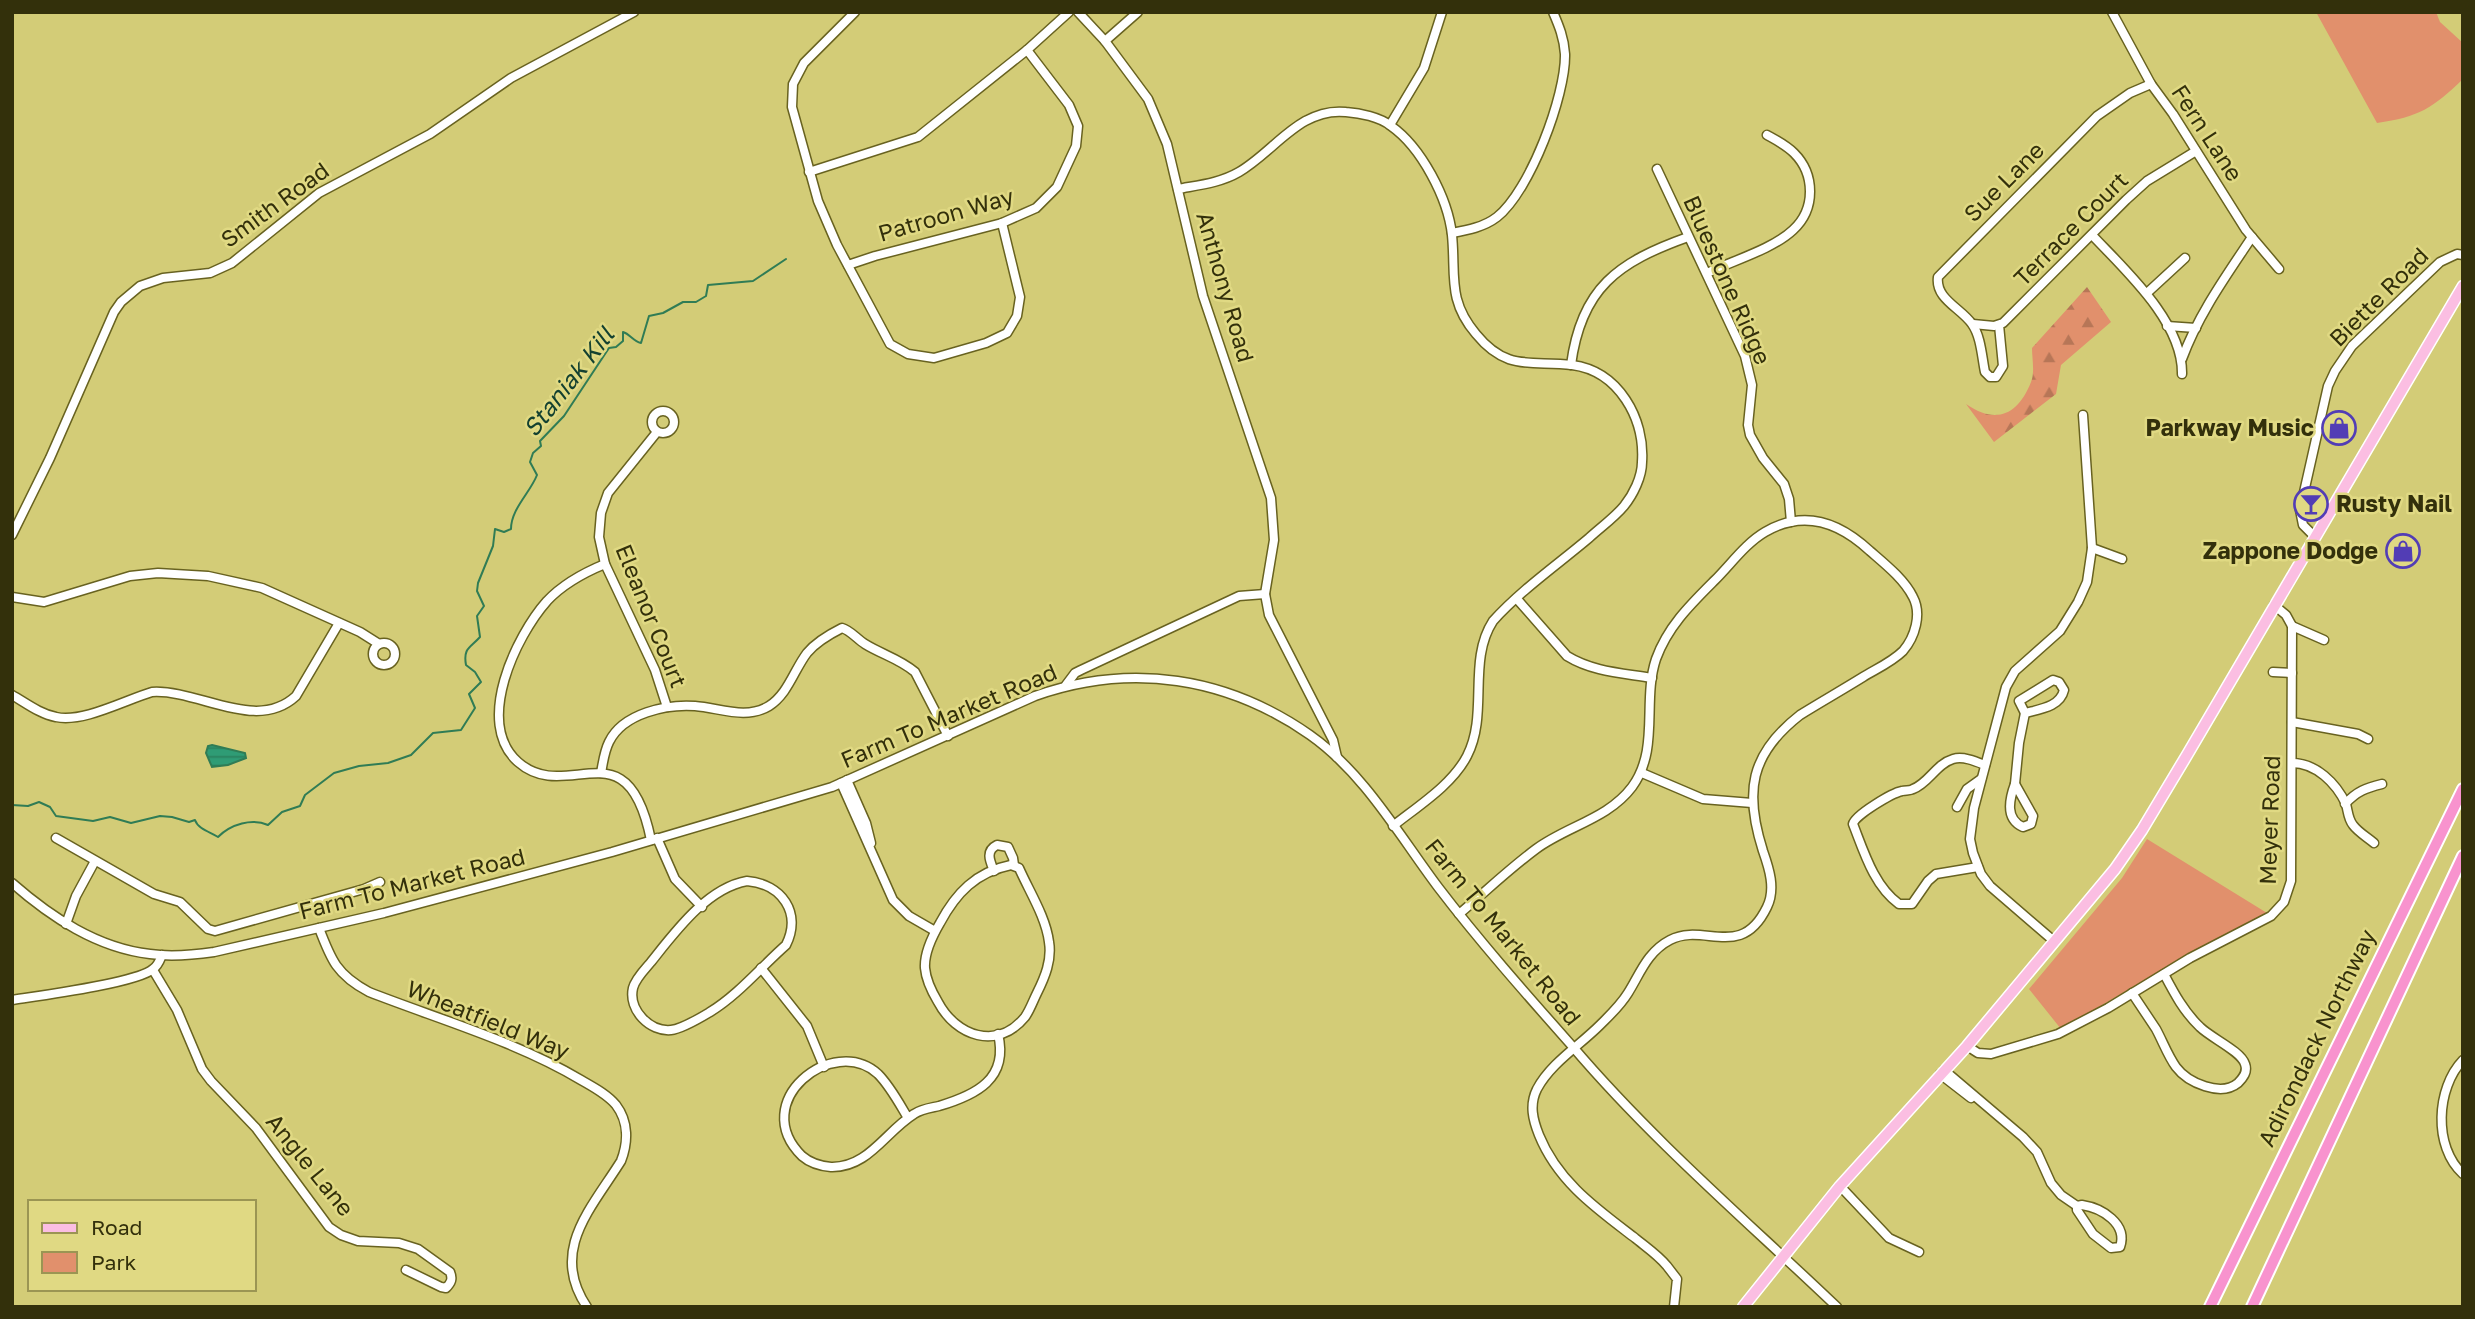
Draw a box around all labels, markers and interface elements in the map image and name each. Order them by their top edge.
street label: Fern Lane [2166,79,2249,186]
street label: Sue Lane [1957,135,2049,227]
street label: Smith Road [215,156,334,253]
street label: Terrace Court [2007,165,2133,291]
street label: Patroon Way [875,181,1017,247]
street label: Bluestone Ridge [1678,191,1778,368]
street label: Anthony Road [1191,208,1261,365]
street label: Biette Road [2323,241,2434,352]
water label: Staniak Kill [516,320,620,442]
shop icon: Parkway Music [2320,409,2358,447]
place label: Parkway Music [2145,413,2314,441]
bar icon: Rusty Nail [2292,485,2330,523]
place label: Rusty Nail [2336,489,2452,517]
shop icon: Zappone Dodge [2384,532,2422,570]
place label: Zappone Dodge [2203,536,2378,564]
street label: Eleanor Court [610,540,693,691]
street label: Farm To Market Road [836,657,1061,773]
street label: Meyer Road [2253,755,2285,885]
street label: Farm To Market Road [1420,832,1588,1030]
street label: Farm To Market Road [296,841,528,925]
street label: Adirondack Northway [2251,924,2381,1151]
street label: Wheatfield Way [403,974,574,1065]
street label: Angle Lane [261,1107,361,1221]
legend [28,1200,256,1291]
text: Road [91,1214,142,1240]
text: Park [91,1249,137,1275]

